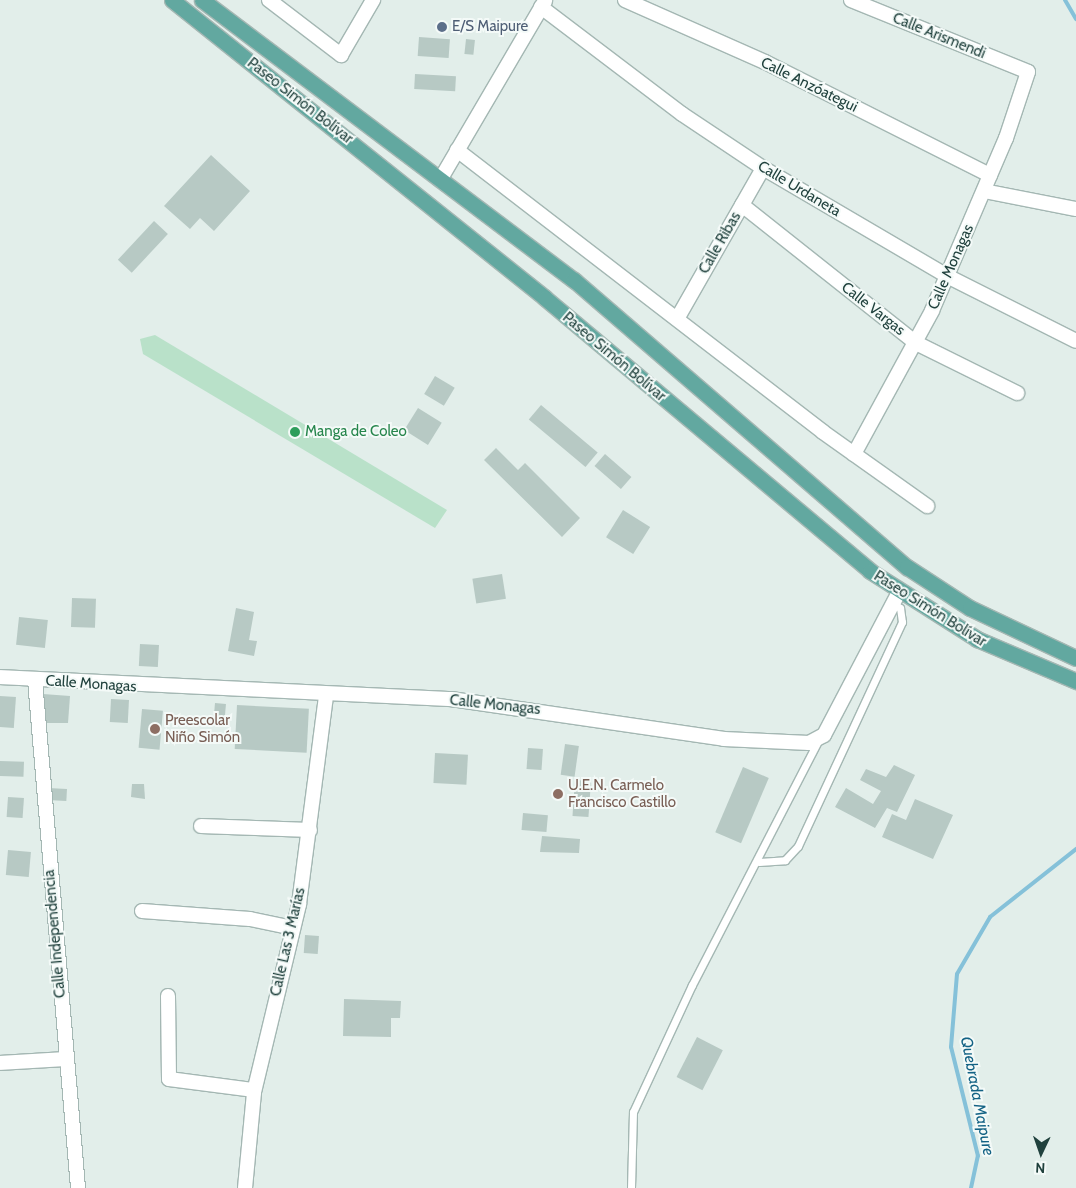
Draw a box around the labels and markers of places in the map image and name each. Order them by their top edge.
place label: E/S Maipure [452,18,528,36]
marker: E/S Maipure [436,21,448,33]
place label: Manga de Coleo [305,423,407,441]
marker: Manga de Coleo [289,426,301,438]
place label: Preescolar Niño Simón [165,711,240,746]
marker: Preescolar Niño Simón [149,723,161,735]
place label: U.E.N. Carmelo Francisco Castillo [568,776,676,811]
marker: U.E.N. Carmelo Francisco Castillo [552,788,564,800]

